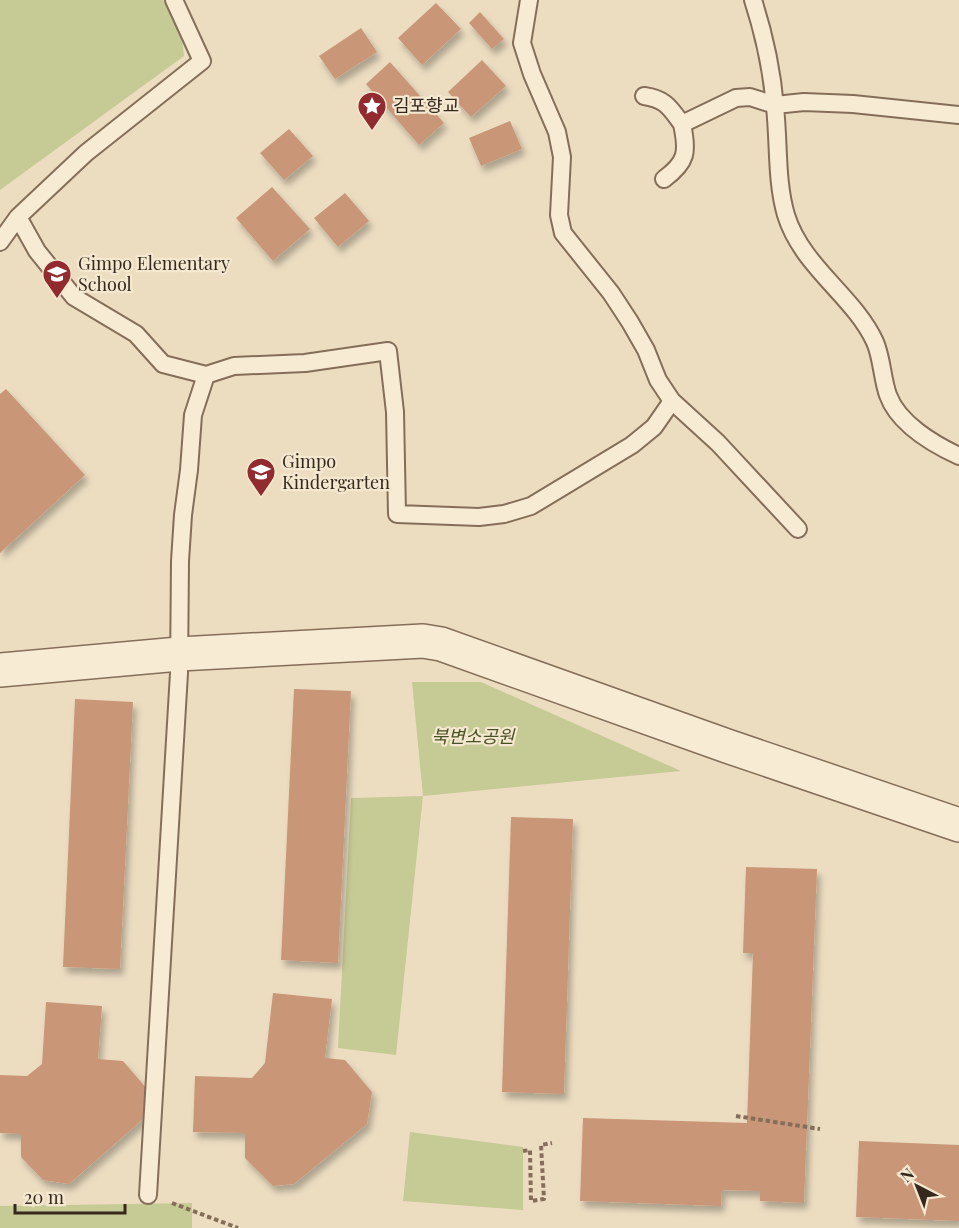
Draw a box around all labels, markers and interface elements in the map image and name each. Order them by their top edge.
place icon: 김포향교 [356,90,388,132]
place label: 김포향교 [393,93,459,117]
place label: Gimpo Elementary School [78,251,230,296]
school or university icon: Gimpo Elementary School [41,258,73,300]
place label: Gimpo Kindergarten [282,449,390,494]
school or university icon: Gimpo Kindergarten [245,456,277,498]
park label: 북변소공원 [432,724,516,748]
north arrow [887,1156,947,1216]
text: N [895,1163,918,1186]
scale bar [15,1177,124,1215]
text: 20 m [24,1185,64,1209]

